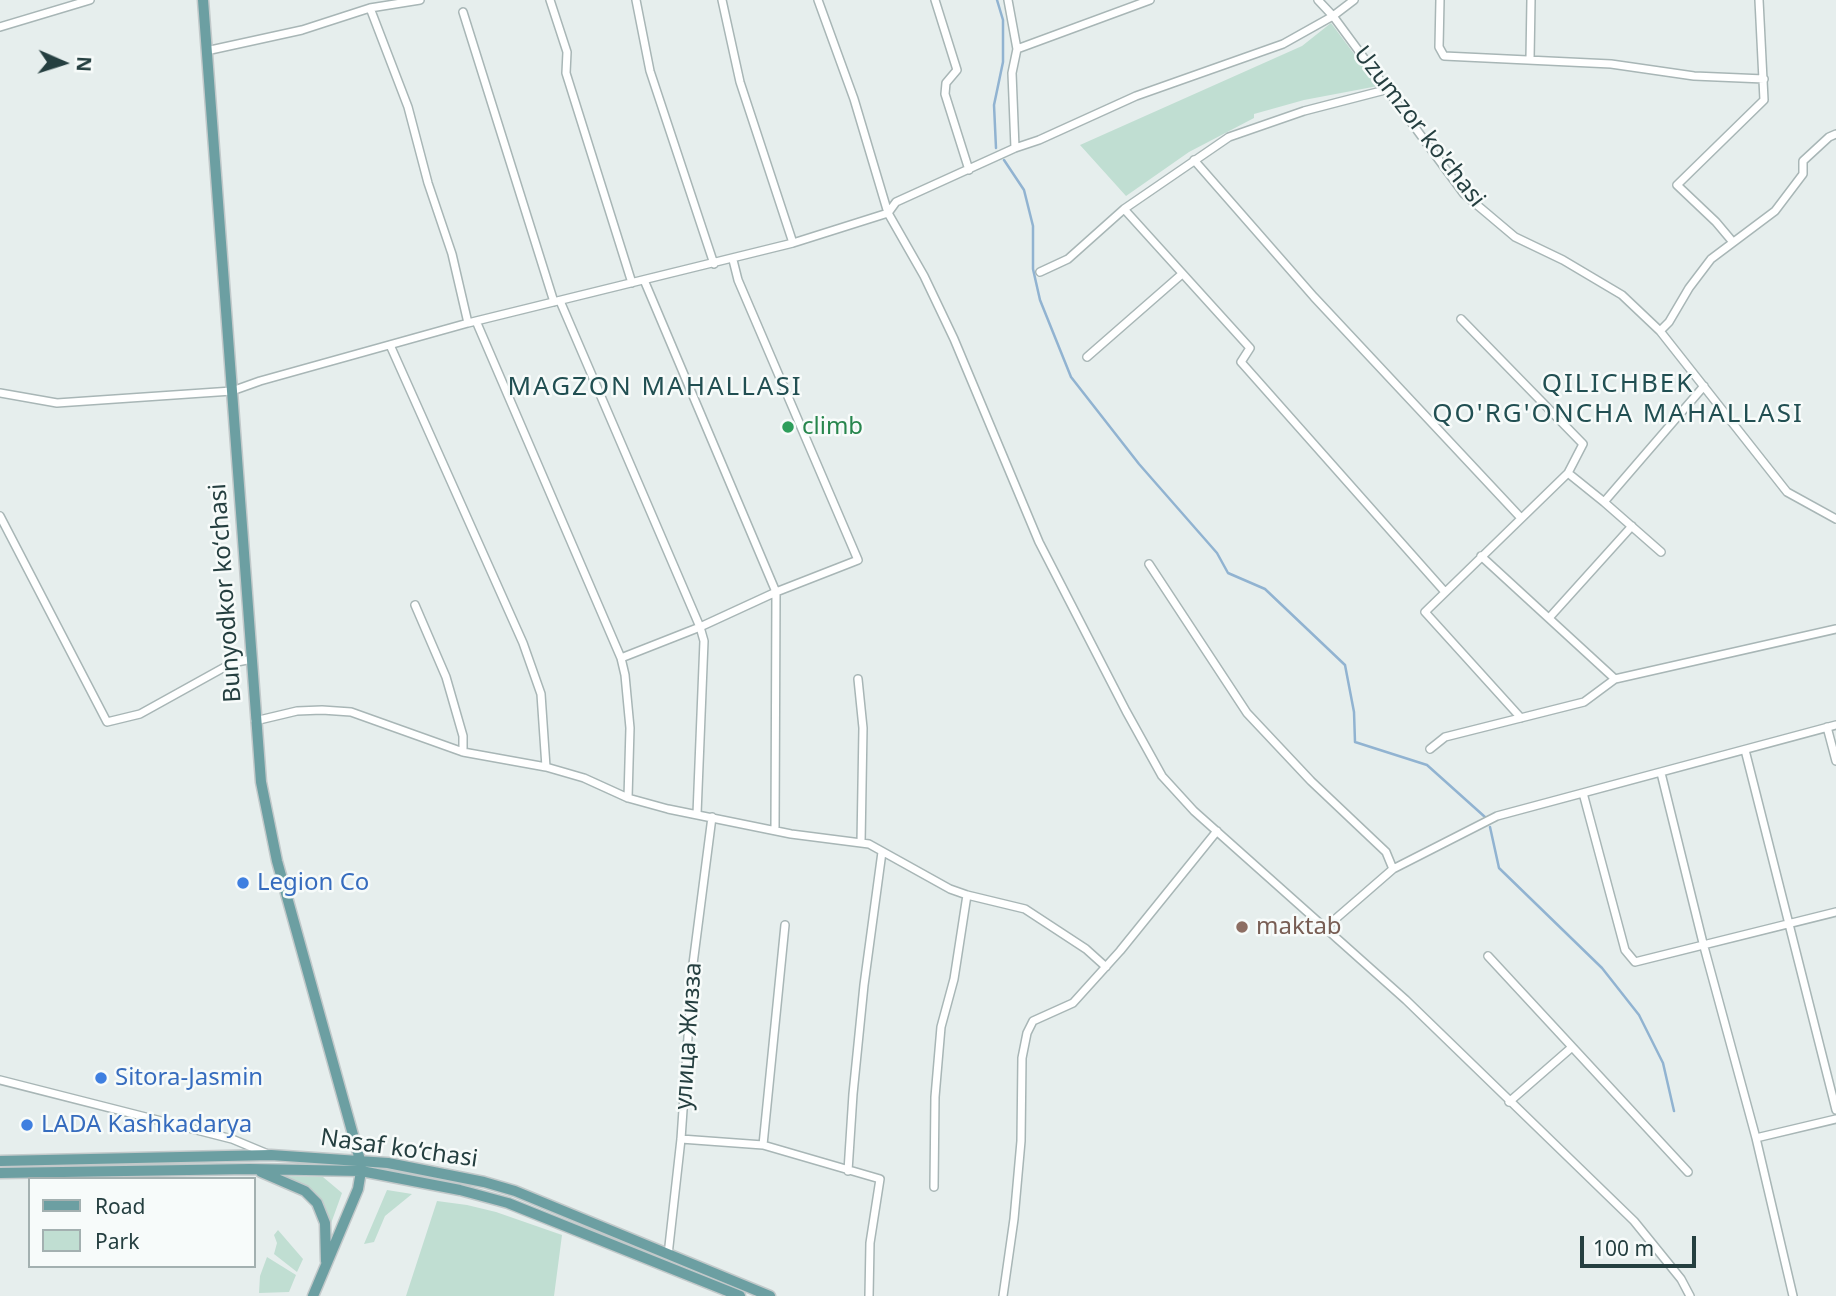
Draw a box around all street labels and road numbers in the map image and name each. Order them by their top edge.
street label: Uzumzor ko'chasi [1347,41,1491,213]
street label: Bunyodkor koʻchasi [204,483,248,703]
street label: улица Жизза [669,961,709,1111]
street label: Nasaf ko‘chasi [318,1124,480,1174]

